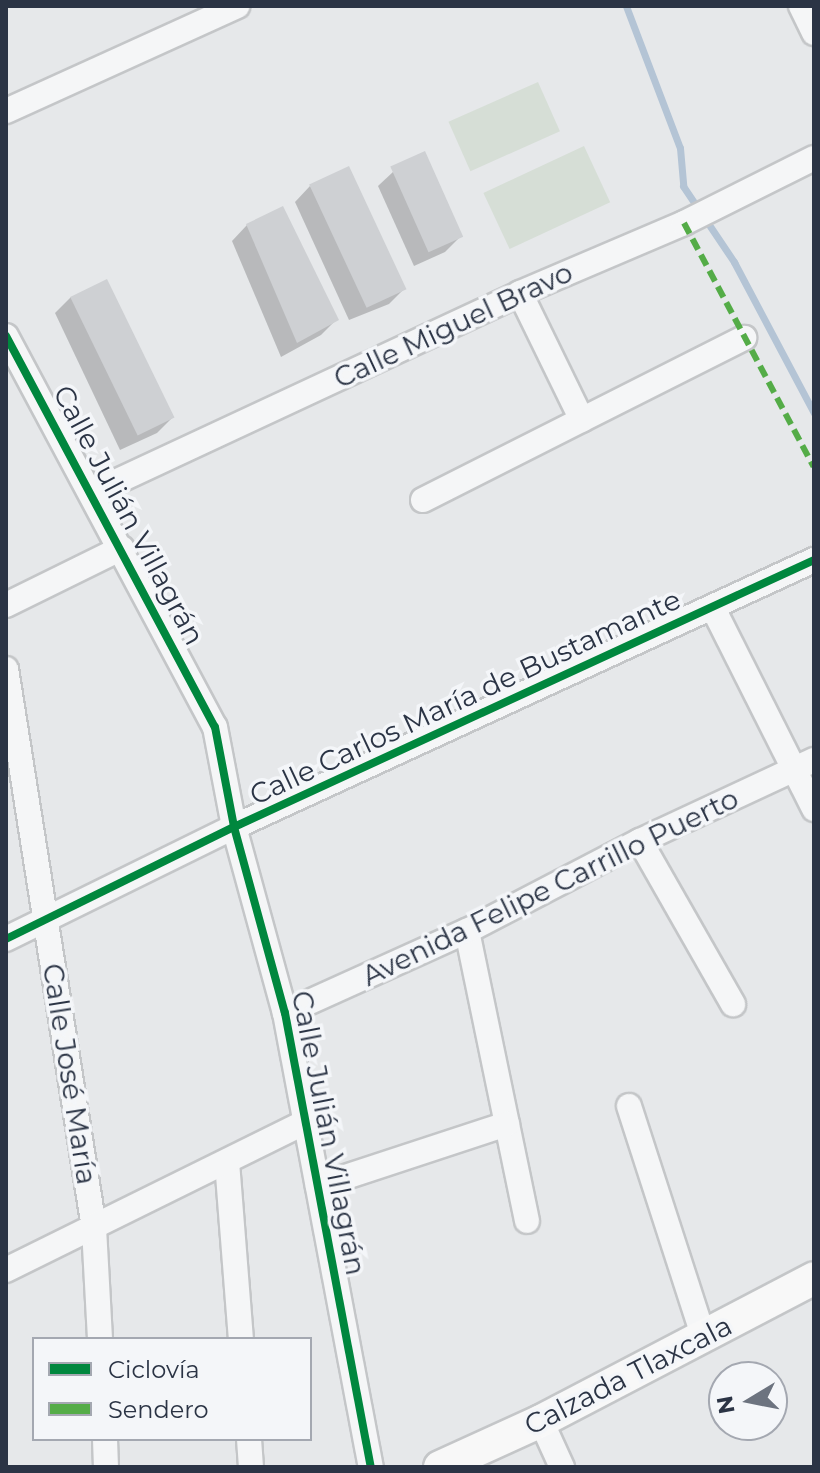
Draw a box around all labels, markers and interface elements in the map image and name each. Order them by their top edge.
street label: Calle Miguel Bravo [328,255,578,395]
street label: Calle Julián Villagrán [46,380,212,650]
street label: Calle Carlos María de Bustamante [244,582,686,812]
street label: Avenida Felipe Carrillo Puerto [356,781,744,993]
street label: Calle José María [36,961,104,1187]
street label: Calle Julián Villagrán [285,988,373,1278]
street label: Calzada Tlaxcala [519,1308,737,1442]
legend [32,1337,312,1441]
text: Ciclovía [108,1355,200,1384]
north arrow [708,1361,788,1441]
text: N [711,1394,741,1416]
text: Sendero [108,1395,209,1424]

